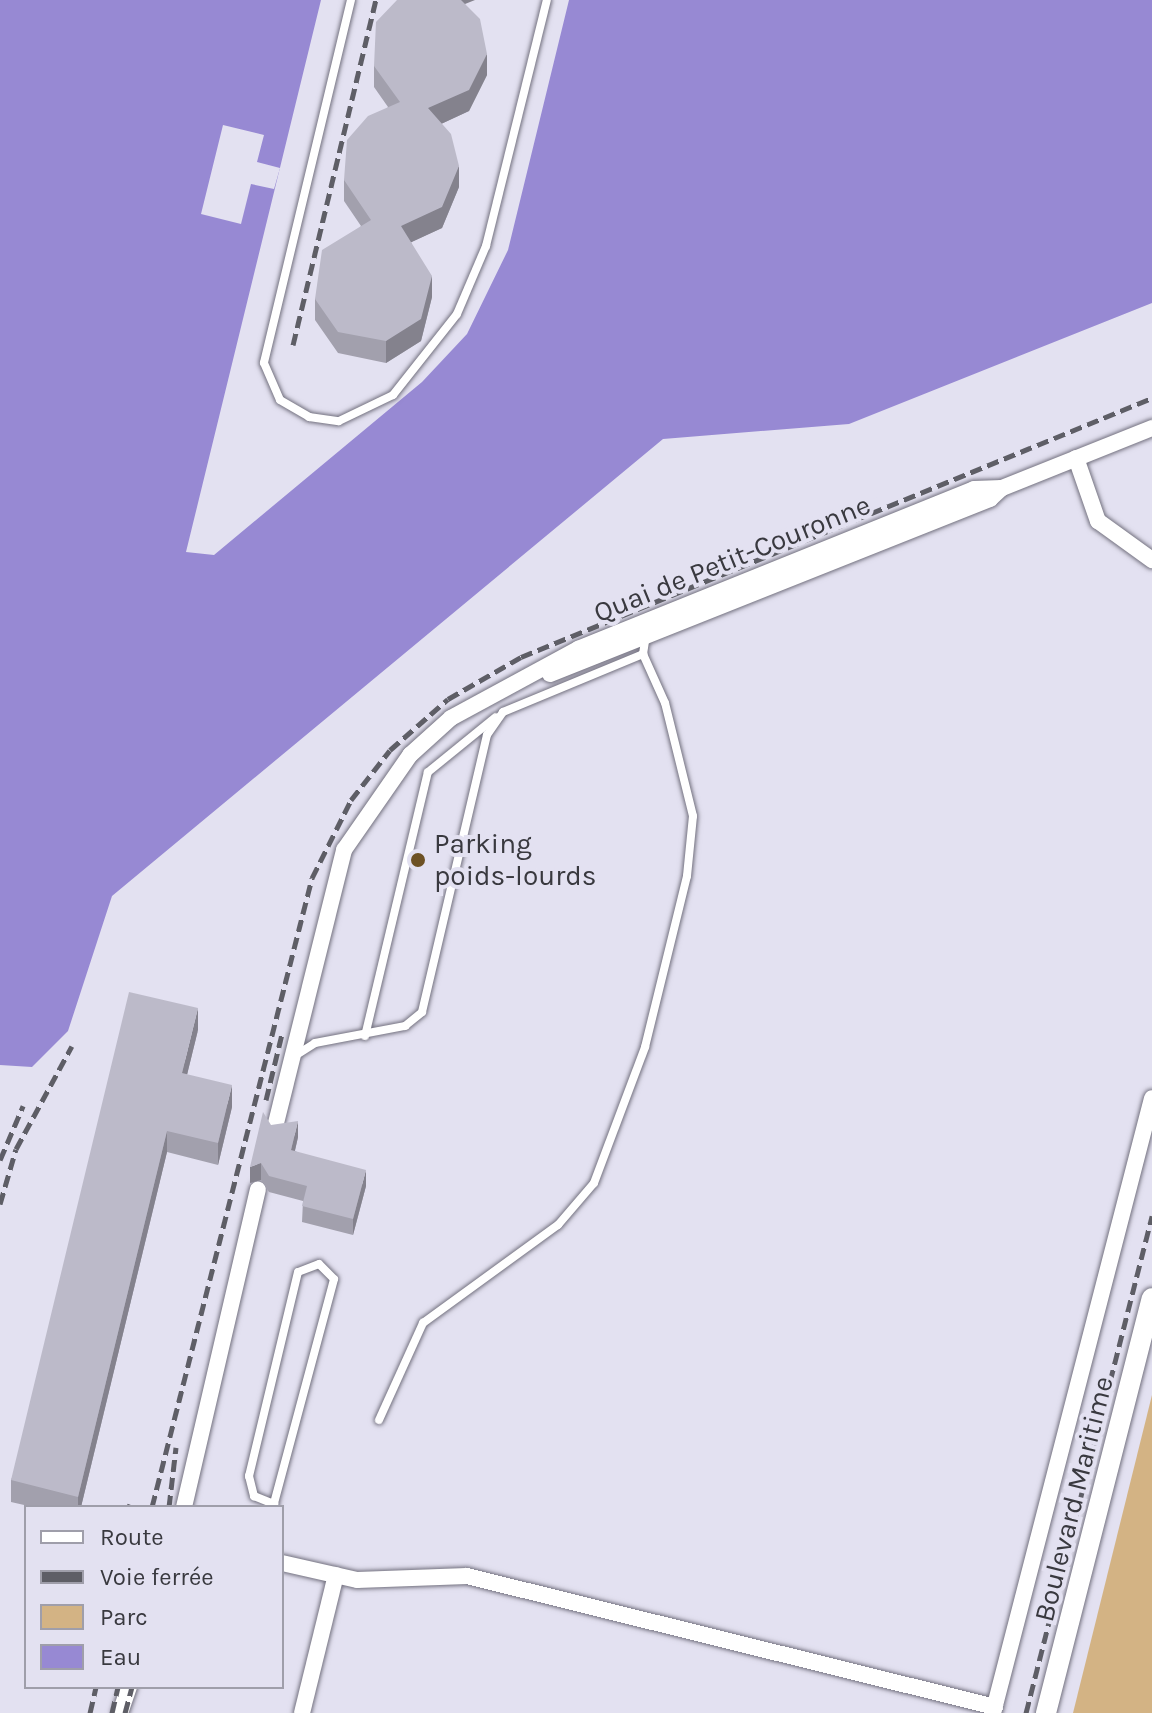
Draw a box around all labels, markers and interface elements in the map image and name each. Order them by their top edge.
street label: Quai de Petit-Couronne [589,488,875,630]
place label: Parking poids-lourds [434,827,597,893]
marker: Parking poids-lourds [409,851,427,869]
street label: Boulevard Maritime [1027,1373,1121,1625]
legend [24,1505,284,1689]
text: Route [100,1523,164,1551]
text: Voie ferrée [100,1563,214,1591]
text: Parc [100,1603,148,1631]
text: Eau [100,1643,141,1671]

